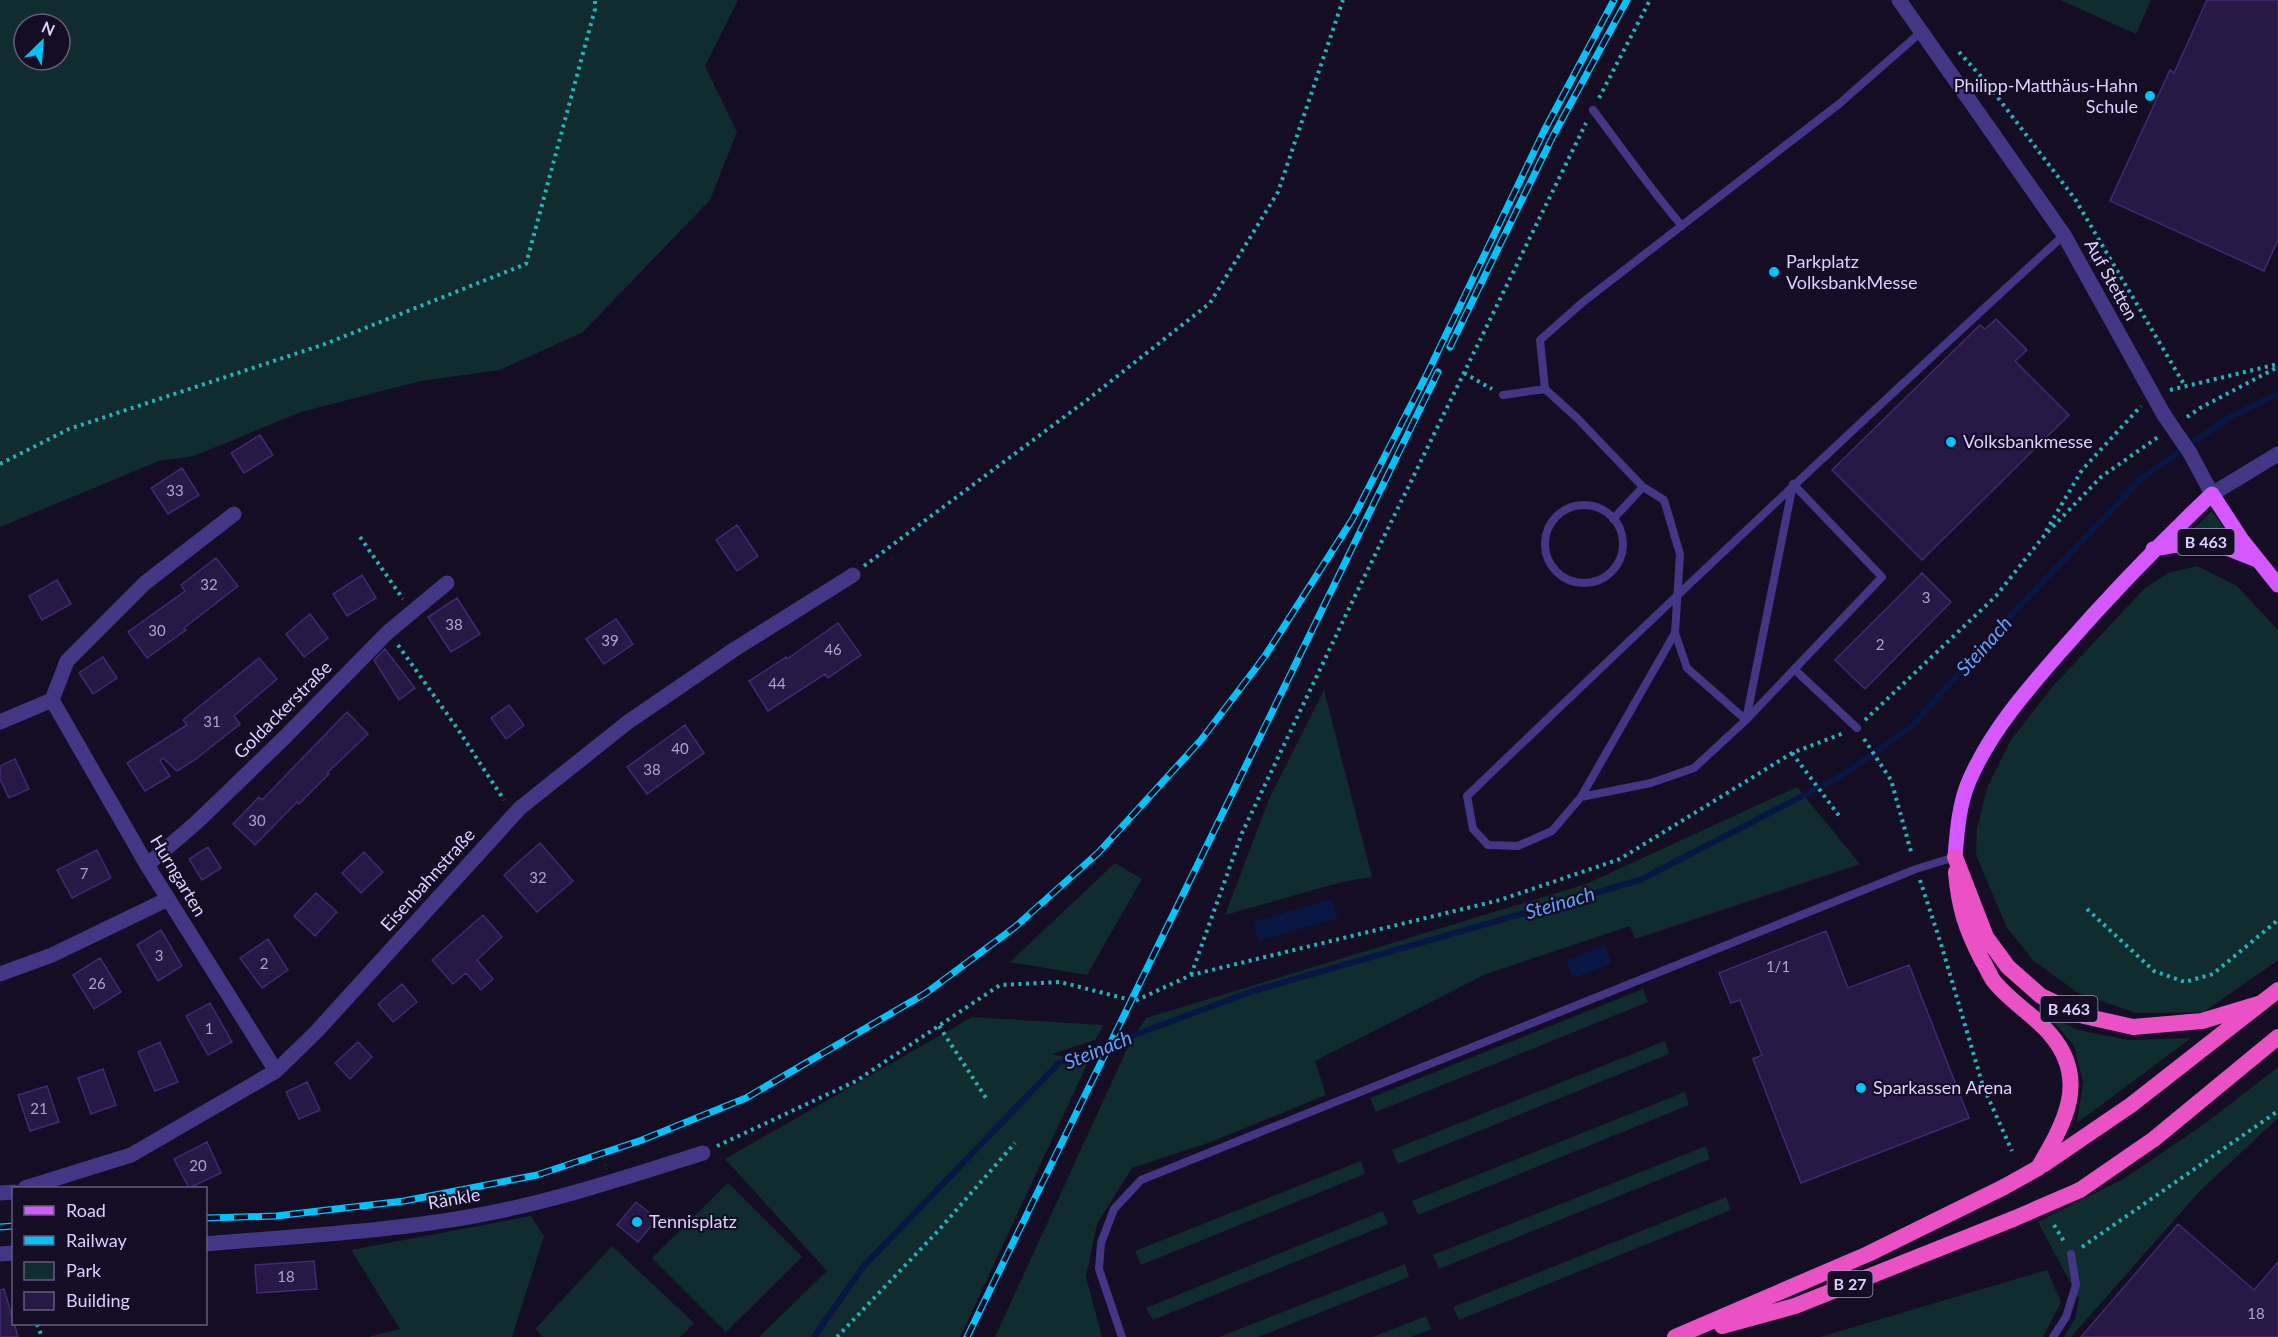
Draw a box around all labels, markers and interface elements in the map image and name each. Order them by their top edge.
north arrow [12,12,72,72]
text: N [39,17,58,39]
place label: Philipp-Matthäus-Hahn Schule [1954,74,2138,117]
marker: Philipp-Matthäus-Hahn Schule [2143,89,2157,103]
street label: Auf Stetten [2081,235,2143,324]
place label: Parkplatz VolksbankMesse [1786,250,1917,293]
marker: Parkplatz VolksbankMesse [1767,265,1781,279]
place label: Volksbankmesse [1963,430,2093,452]
marker: Volksbankmesse [1944,435,1958,449]
house number: 33 [166,481,184,499]
road number: B 463 [2178,529,2234,555]
house number: 32 [200,575,218,593]
house number: 3 [1922,588,1930,606]
water label: Steinach [1950,611,2016,680]
house number: 38 [445,615,463,633]
house number: 30 [148,621,166,639]
house number: 39 [601,631,619,649]
house number: 2 [1876,635,1884,653]
house number: 46 [824,640,842,658]
street label: Goldackerstraße [229,656,336,763]
house number: 44 [768,674,786,692]
house number: 31 [203,712,221,730]
house number: 40 [671,739,689,757]
house number: 38 [643,760,661,778]
house number: 30 [248,811,266,829]
street label: Eisenbahnstraße [375,823,479,935]
street label: Hurngarten [146,831,212,920]
house number: 7 [80,864,89,882]
house number: 32 [529,868,547,886]
water label: Steinach [1522,881,1597,923]
house number: 3 [155,946,163,964]
house number: 2 [260,954,268,972]
house number: 1/1 [1766,957,1790,975]
house number: 26 [88,974,106,992]
road number: B 463 [2040,996,2098,1022]
house number: 1 [205,1019,213,1037]
water label: Steinach [1060,1025,1135,1074]
place label: Sparkassen Arena [1873,1076,2012,1098]
marker: Sparkassen Arena [1854,1081,1868,1095]
house number: 21 [30,1099,48,1117]
house number: 20 [189,1156,207,1174]
street label: Ränkle [426,1183,482,1213]
legend [12,1187,207,1325]
text: Road [66,1199,106,1221]
place label: Tennisplatz [649,1210,737,1232]
marker: Tennisplatz [630,1215,644,1229]
text: Railway [66,1229,127,1251]
text: Park [66,1259,102,1281]
house number: 18 [277,1267,295,1285]
road number: B 27 [1828,1271,1872,1297]
text: Building [66,1289,130,1311]
house number: 18 [2247,1304,2265,1322]

